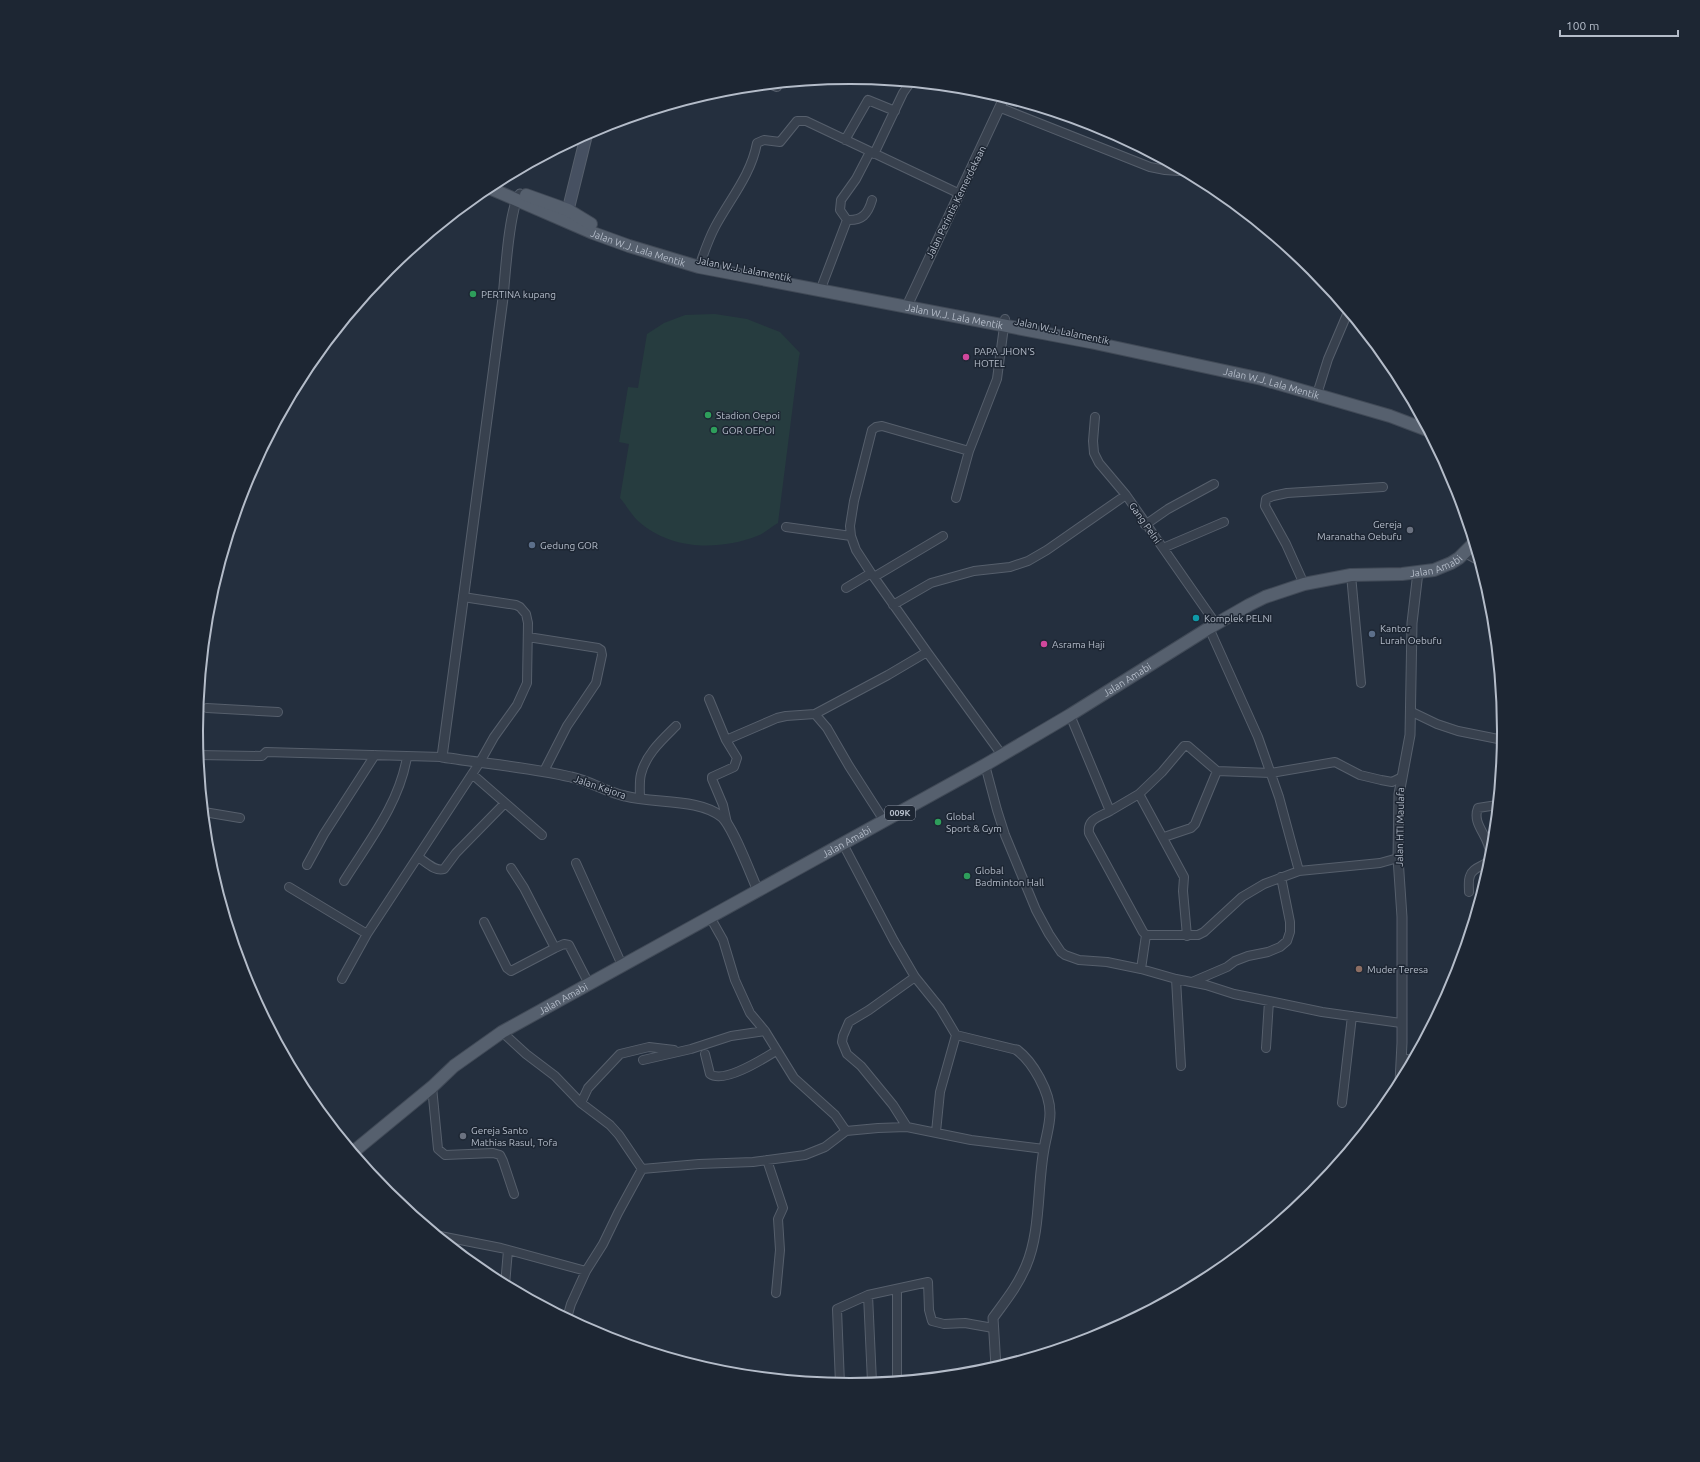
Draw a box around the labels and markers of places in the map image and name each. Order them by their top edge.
marker: PERTINA kupang [468,289,478,299]
place label: PERTINA kupang [481,289,556,300]
place label: PAPA JHON'S HOTEL [974,346,1035,369]
marker: PAPA JHON'S HOTEL [961,352,971,362]
marker: Stadion Oepoi [703,410,713,420]
place label: Stadion Oepoi [716,410,780,421]
marker: GOR OEPOI [709,425,719,435]
place label: GOR OEPOI [722,425,775,436]
place label: Gereja Maranatha Oebufu [1317,519,1402,542]
marker: Gereja Maranatha Oebufu [1405,525,1415,535]
marker: Gedung GOR [527,540,537,550]
place label: Gedung GOR [540,540,598,551]
marker: Komplek PELNI [1191,613,1201,623]
place label: Komplek PELNI [1204,613,1272,624]
place label: Kantor Lurah Oebufu [1380,623,1442,646]
marker: Kantor Lurah Oebufu [1367,629,1377,639]
marker: Asrama Haji [1039,639,1049,649]
place label: Asrama Haji [1052,639,1105,650]
place label: Global Sport & Gym [946,811,1002,834]
marker: Global Sport & Gym [933,817,943,827]
place label: Global Badminton Hall [975,865,1045,888]
marker: Global Badminton Hall [962,871,972,881]
marker: Muder Teresa [1354,964,1364,974]
place label: Muder Teresa [1367,964,1428,975]
place label: Gereja Santo Mathias Rasul, Tofa [471,1125,557,1148]
marker: Gereja Santo Mathias Rasul, Tofa [458,1131,468,1141]

